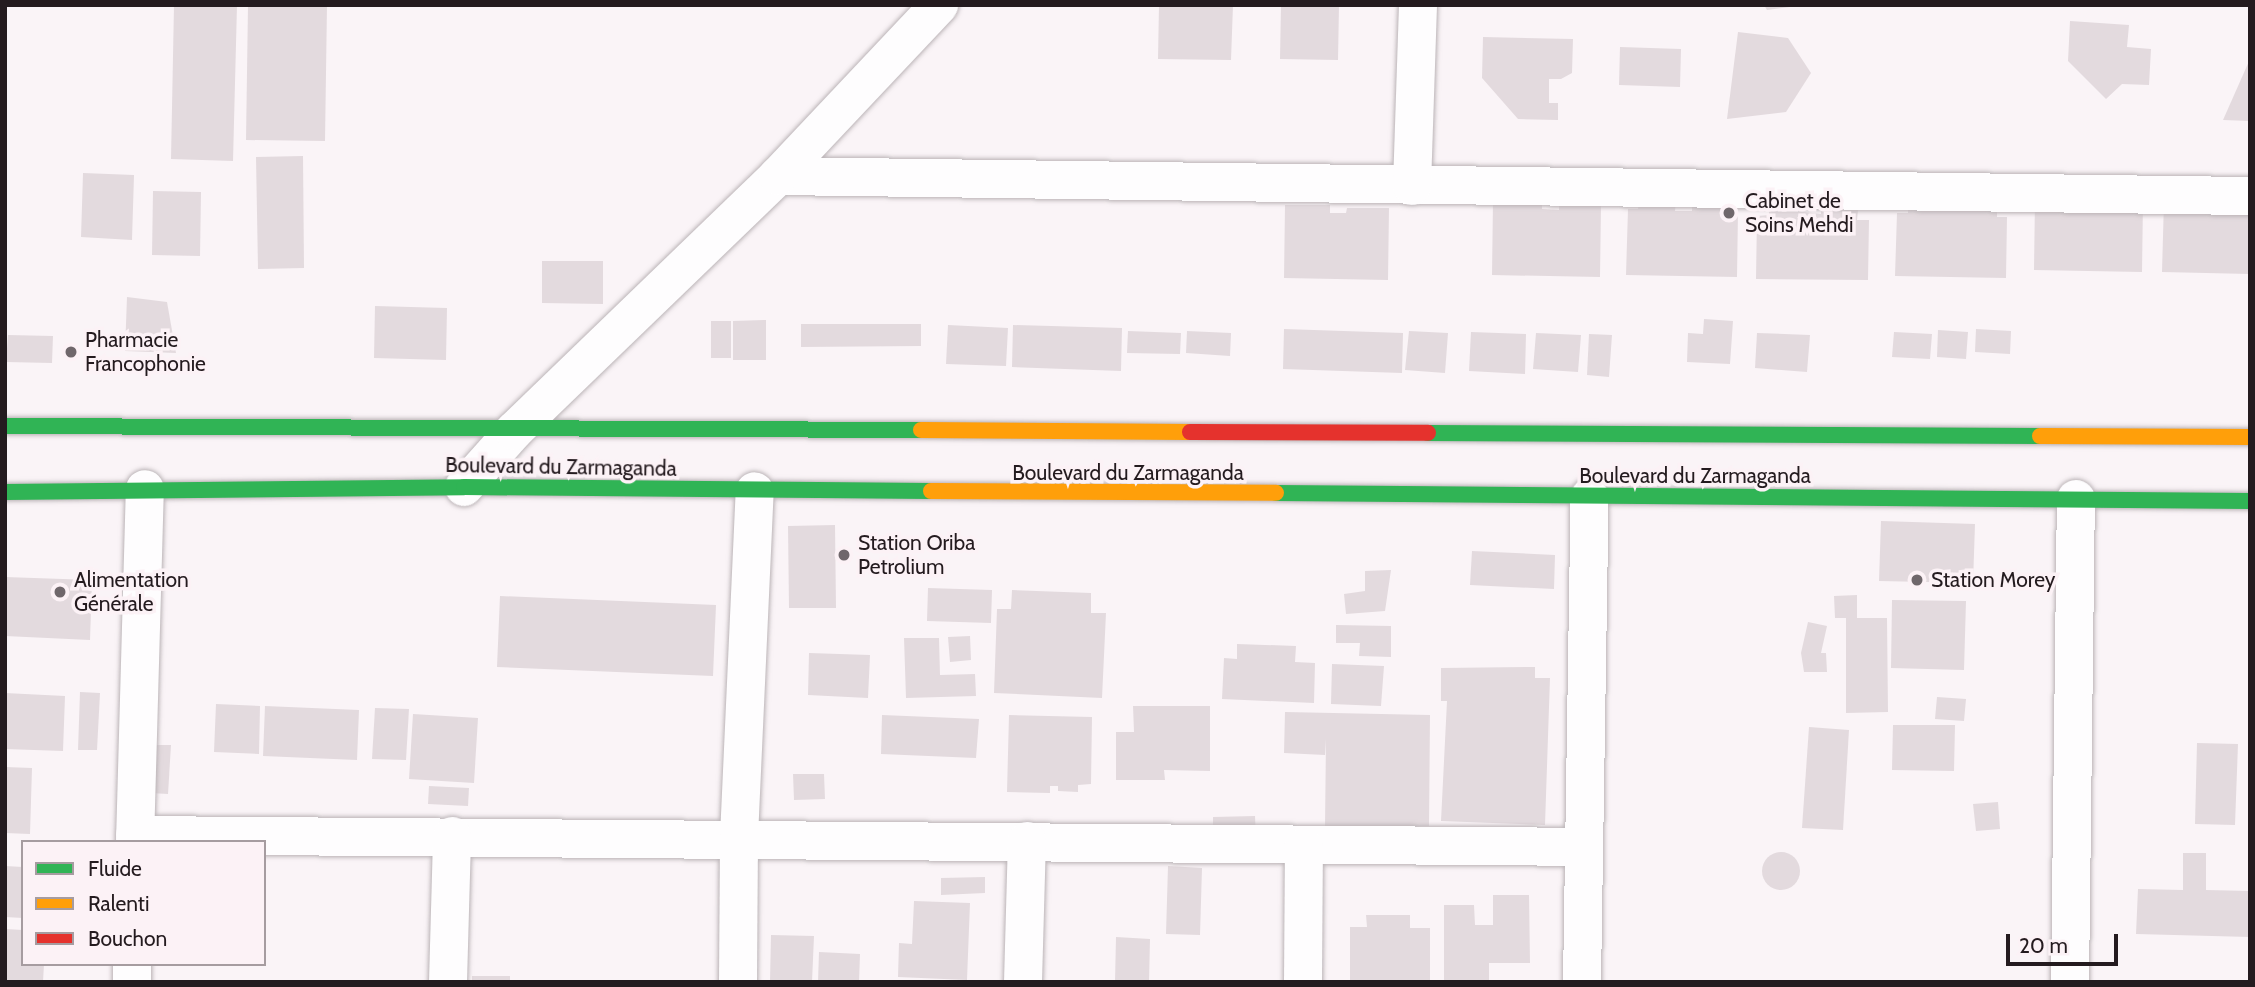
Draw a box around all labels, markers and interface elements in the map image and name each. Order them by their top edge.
place label: Cabinet de Soins Mehdi [1745,188,1853,238]
marker: Cabinet de Soins Mehdi [1719,203,1739,223]
place label: Pharmacie Francophonie [85,327,206,377]
marker: Pharmacie Francophonie [63,344,79,360]
street label: Boulevard du Zarmaganda [445,452,677,482]
street label: Boulevard du Zarmaganda [1012,460,1244,486]
street label: Boulevard du Zarmaganda [1579,463,1811,489]
place label: Station Oriba Petrolium [858,530,975,580]
marker: Station Oriba Petrolium [836,547,852,563]
place label: Alimentation Générale [74,567,189,617]
place label: Station Morey [1931,567,2055,593]
marker: Station Morey [1909,572,1925,588]
marker: Alimentation Générale [52,584,68,600]
legend [21,840,266,966]
text: Fluide [88,856,142,881]
text: Ralenti [88,891,149,916]
scale bar [2010,920,2122,964]
text: Bouchon [88,926,167,951]
text: 20 m [2019,933,2068,958]

